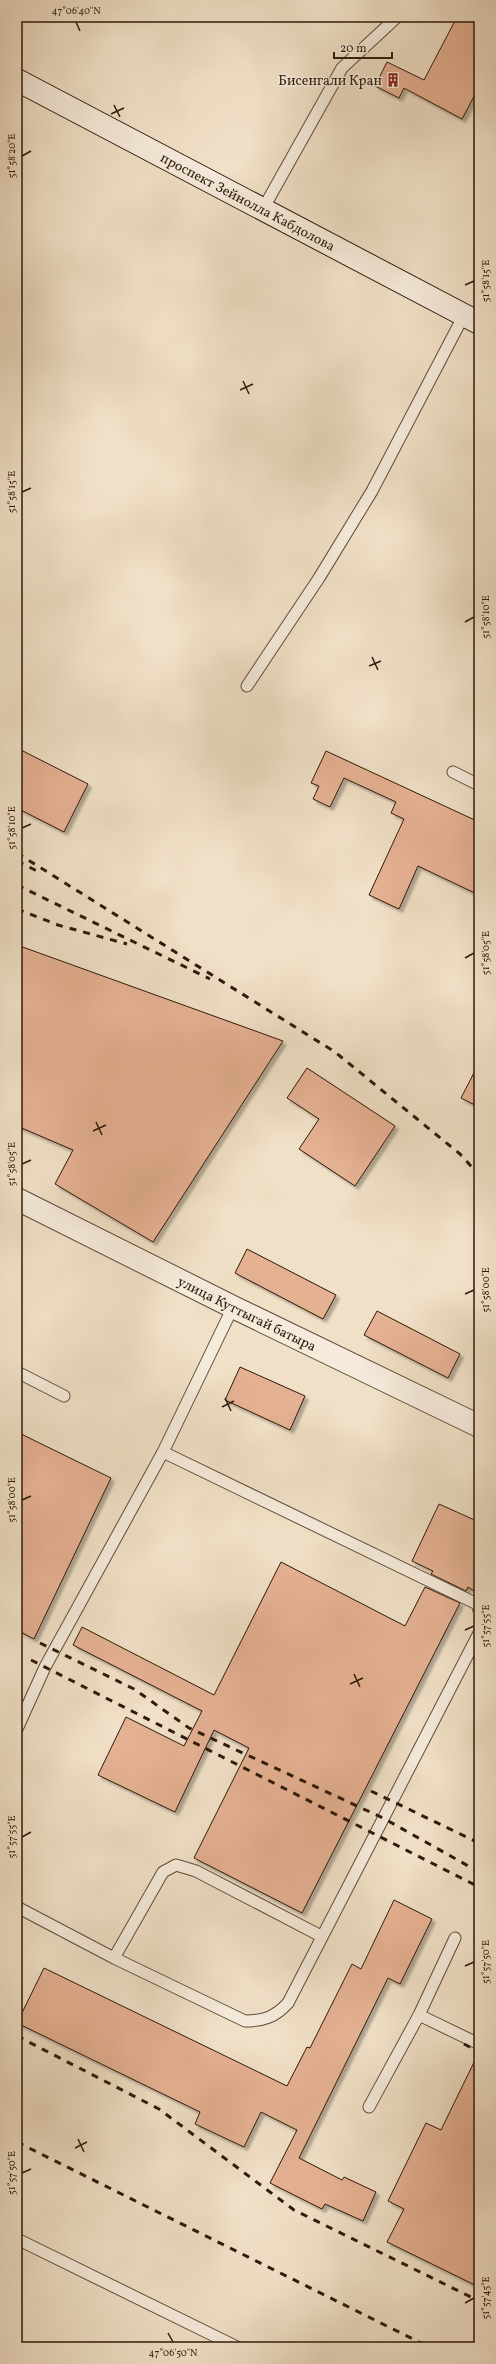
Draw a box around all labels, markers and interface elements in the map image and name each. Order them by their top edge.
text: 47°06'40"N [51,4,101,18]
scale bar [334,34,392,60]
text: 20 m [340,41,367,57]
place label: Бисенгали Кран [278,72,382,91]
building icon: Бисенгали Кран [385,72,401,88]
text: 51°58'20"E [5,134,19,178]
street label: проспект Зейнолла Кабдолова [157,149,338,257]
text: 51°58'15"E [479,260,493,302]
text: 51°58'15"E [5,471,19,513]
text: 51°58'10"E [479,595,493,639]
text: 51°58'10"E [5,806,19,850]
text: 51°58'05"E [479,931,493,975]
text: 51°58'05"E [5,1142,19,1186]
text: 51°58'00"E [479,1267,493,1313]
street label: улица Куттыгай батыра [174,1273,319,1357]
text: 51°58'00"E [5,1477,19,1523]
text: 51°57'55"E [479,1604,493,1648]
text: 51°57'55"E [5,1815,19,1859]
text: 51°57'50"E [479,1940,493,1984]
text: 51°57'50"E [5,2151,19,2195]
text: 51°57'45"E [479,2276,493,2320]
text: 47°06'50"N [149,2346,198,2360]

